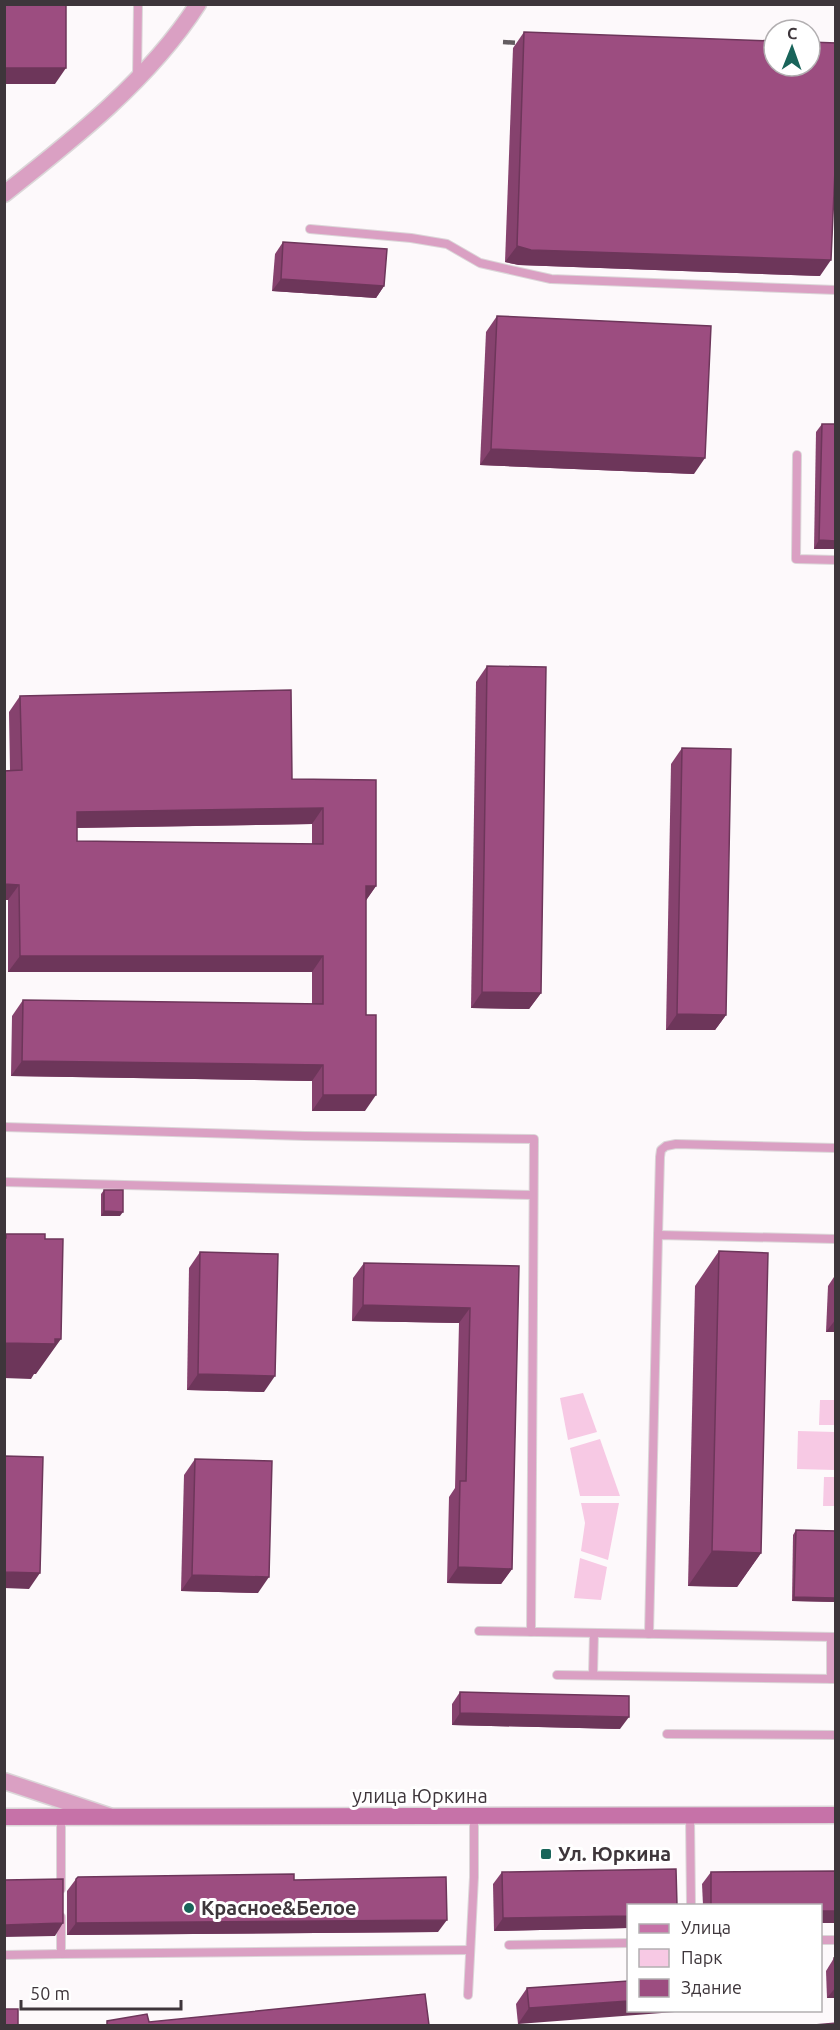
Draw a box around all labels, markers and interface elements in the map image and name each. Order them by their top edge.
north arrow [762,18,822,78]
text: С [787,24,798,42]
street label: улица Юркина [352,1784,488,1807]
place label: Ул. Юркина [558,1842,671,1865]
marker: Ул. Юркина [539,1847,553,1861]
place label: Красное&Белое [201,1896,356,1919]
marker: Красное&Белое [182,1901,196,1915]
legend [627,1904,822,2012]
text: Улица [681,1917,731,1937]
text: Парк [681,1947,722,1967]
scale bar [21,1973,182,2011]
text: Здание [681,1977,742,1997]
text: 50 m [30,1983,70,2003]

